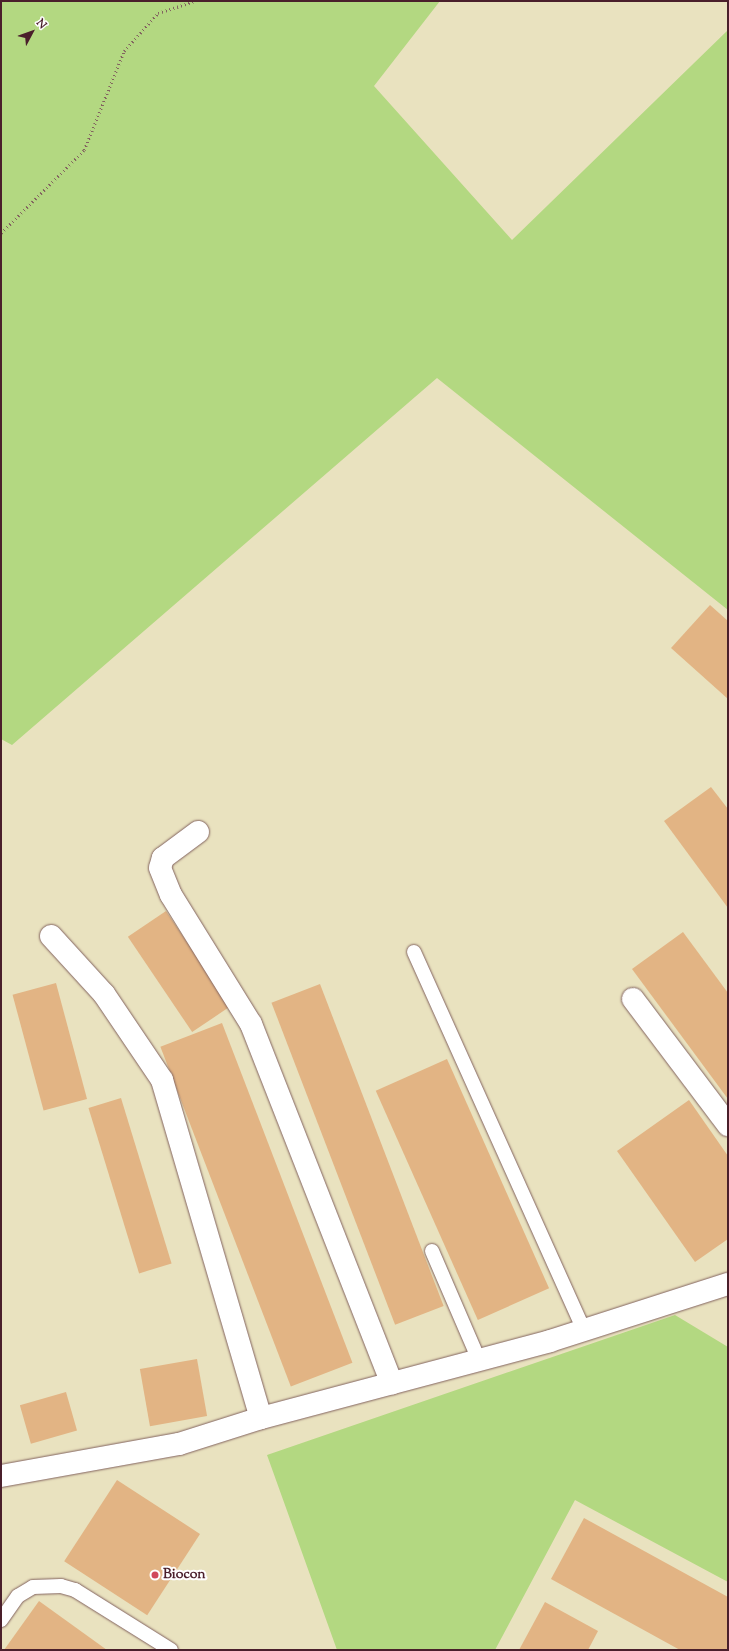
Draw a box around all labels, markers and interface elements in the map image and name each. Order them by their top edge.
north arrow [12,12,52,52]
text: N [32,16,50,33]
place label: Biocon [163,1567,206,1583]
marker: Biocon [150,1570,160,1580]

